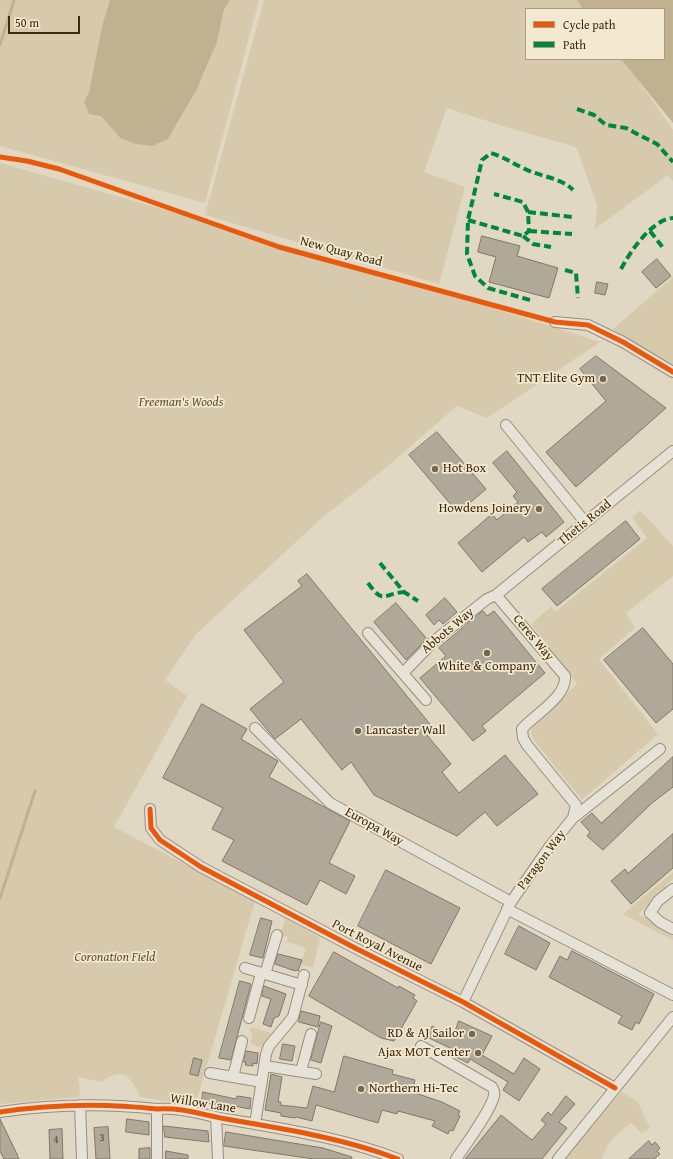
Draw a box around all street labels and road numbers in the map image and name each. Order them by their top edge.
street label: New Quay Road [298,234,384,270]
street label: Thetis Road [555,497,615,549]
street label: Abbots Way [419,605,477,657]
street label: Ceres Way [509,612,557,664]
street label: Europa Way [342,805,406,849]
street label: Paragon Way [514,827,570,893]
street label: Port Royal Avenue [329,916,425,976]
street label: Willow Lane [169,1091,237,1117]

